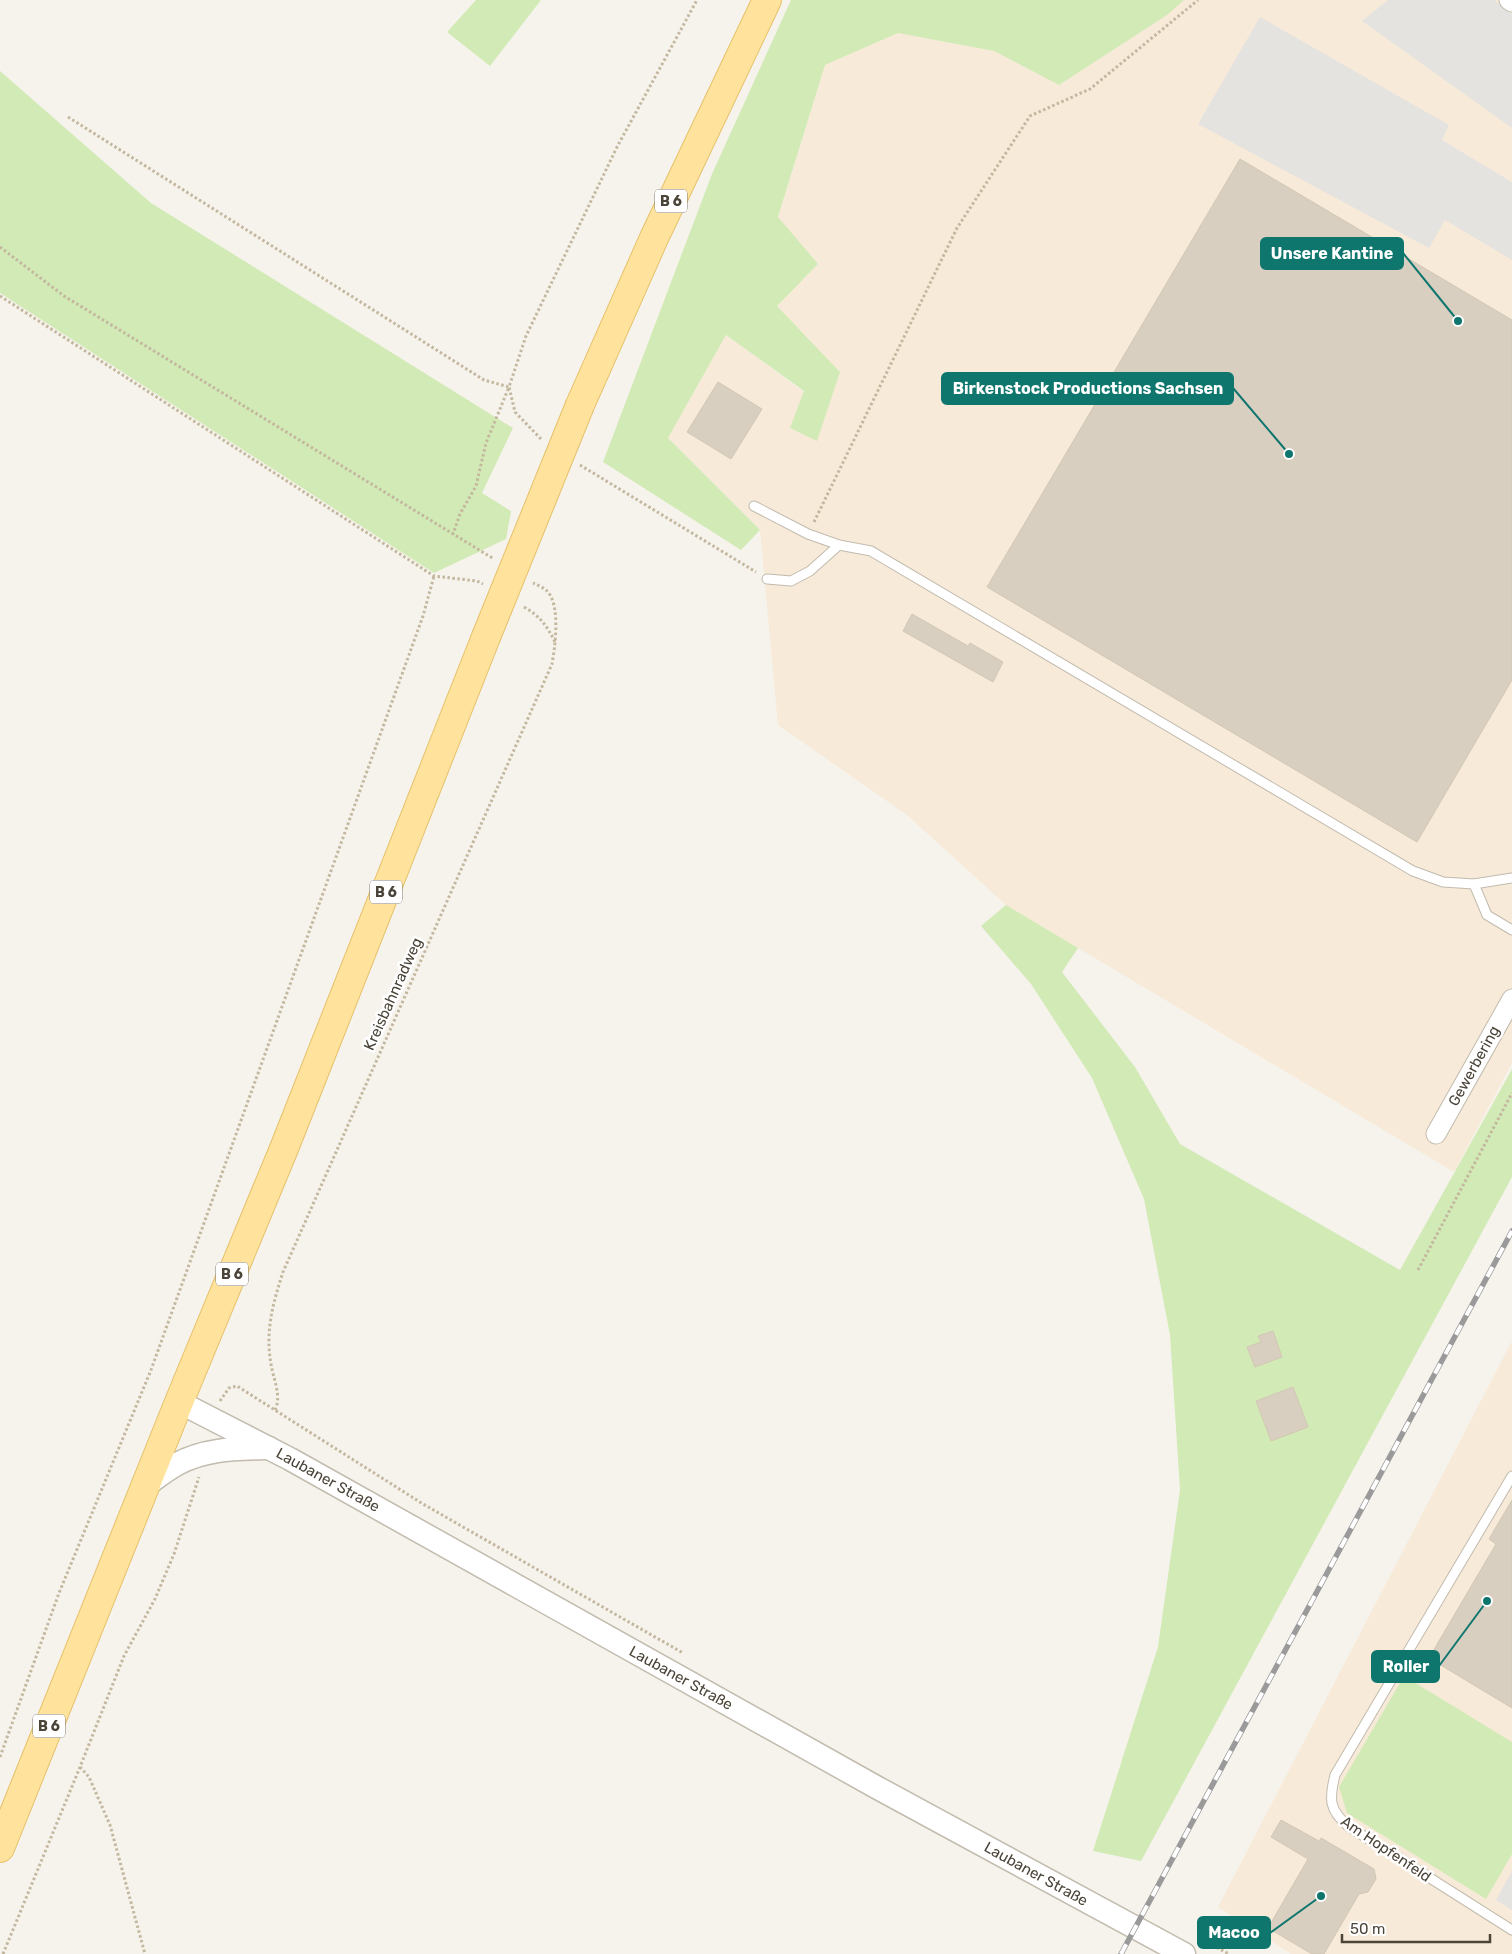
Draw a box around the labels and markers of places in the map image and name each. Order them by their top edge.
callout: Unsere Kantine [1261,238,1403,269]
callout: Birkenstock Productions Sachsen [942,373,1233,404]
callout: Roller [1372,1651,1439,1682]
callout: Macoo [1198,1917,1270,1948]

